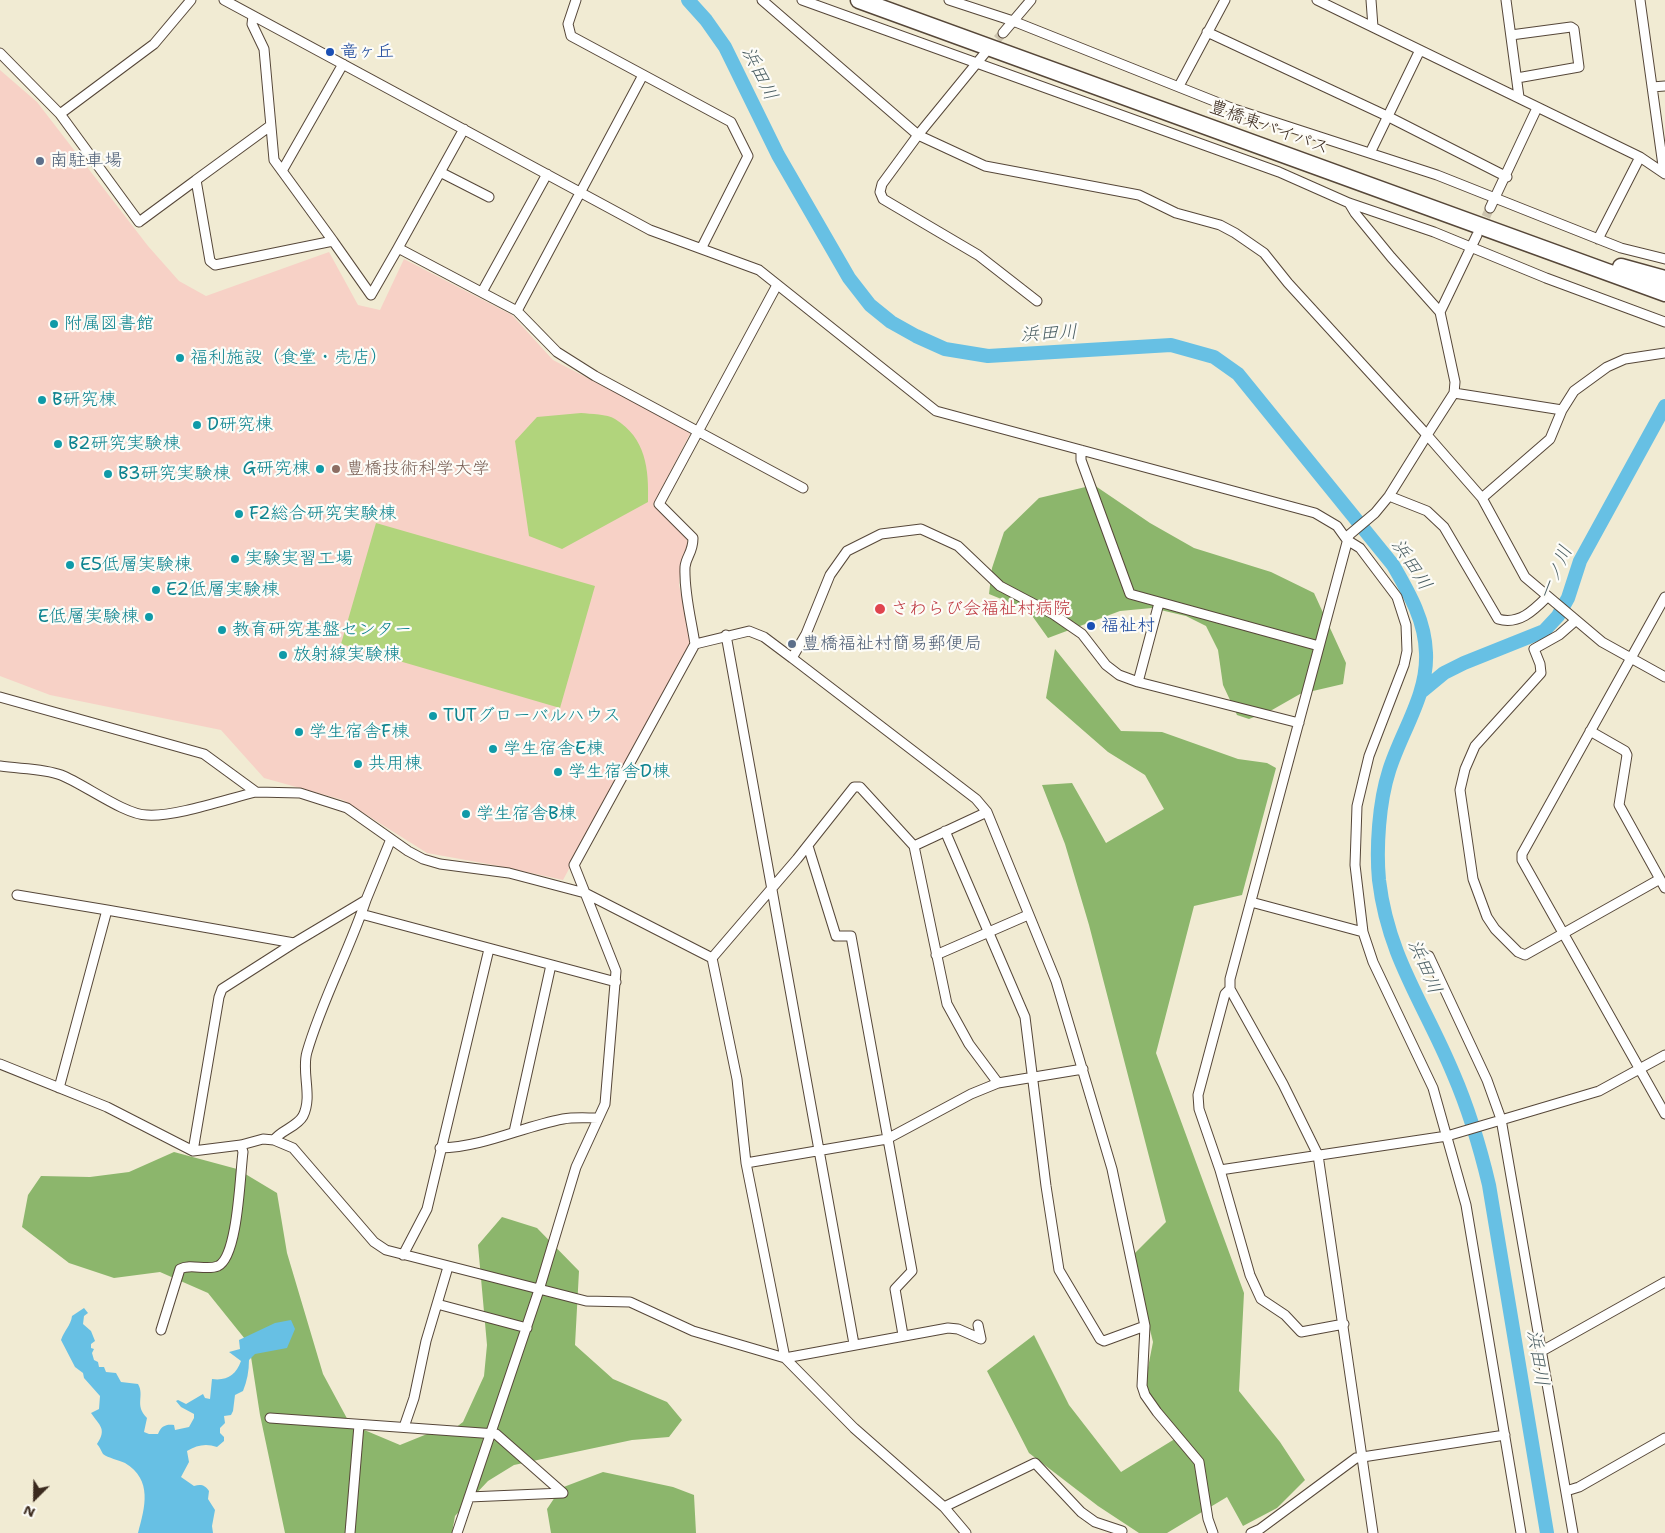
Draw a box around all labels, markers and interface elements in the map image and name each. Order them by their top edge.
place label: 竜ヶ丘 [340,41,394,63]
water label: 浜田川 [736,43,782,105]
marker: 竜ヶ丘 [324,46,336,58]
street label: 豊橋東バイパス [1206,96,1332,160]
place label: 南駐車場 [50,150,122,172]
marker: 南駐車場 [34,155,46,167]
place label: 附属図書館 [64,313,154,335]
marker: 附属図書館 [48,318,60,330]
water label: 浜田川 [1020,321,1078,347]
place label: 福利施設（食堂・売店） [190,347,388,369]
marker: 福利施設（食堂・売店） [174,352,186,364]
place label: B研究棟 [52,389,117,411]
marker: B研究棟 [36,394,48,406]
place label: D研究棟 [207,414,273,436]
marker: D研究棟 [191,419,203,431]
place label: B2研究実験棟 [68,433,181,455]
marker: B2研究実験棟 [52,438,64,450]
place label: G研究棟 [242,458,310,480]
place label: 豊橋技術科学大学 [346,458,490,480]
place label: B3研究実験棟 [118,463,231,485]
marker: G研究棟 [314,463,326,475]
marker: 豊橋技術科学大学 [330,463,342,475]
marker: B3研究実験棟 [102,468,114,480]
place label: F2総合研究実験棟 [249,503,397,525]
marker: F2総合研究実験棟 [233,508,245,520]
water label: 浜田川 [1386,535,1436,595]
water label: 一ノ川 [1534,542,1578,604]
place label: 実験実習工場 [245,548,353,570]
marker: 実験実習工場 [229,553,241,565]
place label: E5低層実験棟 [80,554,192,576]
marker: E5低層実験棟 [64,559,76,571]
place label: E2低層実験棟 [166,579,279,601]
marker: E2低層実験棟 [150,584,162,596]
place label: さわらび会福祉村病院 [891,598,1071,620]
marker: さわらび会福祉村病院 [873,602,887,616]
place label: E低層実験棟 [38,606,139,628]
marker: E低層実験棟 [143,611,155,623]
place label: 福祉村 [1101,615,1155,637]
place label: 教育研究基盤センター [232,619,412,641]
marker: 福祉村 [1085,620,1097,632]
marker: 教育研究基盤センター [216,624,228,636]
place label: 豊橋福祉村簡易郵便局 [802,633,982,655]
marker: 豊橋福祉村簡易郵便局 [786,638,798,650]
place label: 放射線実験棟 [293,644,401,666]
marker: 放射線実験棟 [277,649,289,661]
place label: TUTグローバルハウス [443,705,621,727]
marker: TUTグローバルハウス [427,710,439,722]
place label: 学生宿舎F棟 [309,721,409,743]
marker: 学生宿舎F棟 [293,726,305,738]
place label: 学生宿舎E棟 [503,738,604,760]
marker: 学生宿舎E棟 [487,743,499,755]
place label: 共用棟 [368,753,422,775]
marker: 共用棟 [352,758,364,770]
place label: 学生宿舎D棟 [568,761,670,783]
marker: 学生宿舎D棟 [552,766,564,778]
place label: 学生宿舎B棟 [476,803,577,825]
marker: 学生宿舎B棟 [460,808,472,820]
water label: 浜田川 [1402,936,1446,998]
water label: 浜田川 [1521,1328,1553,1388]
north arrow [10,1473,60,1523]
text: N [21,1501,38,1522]

